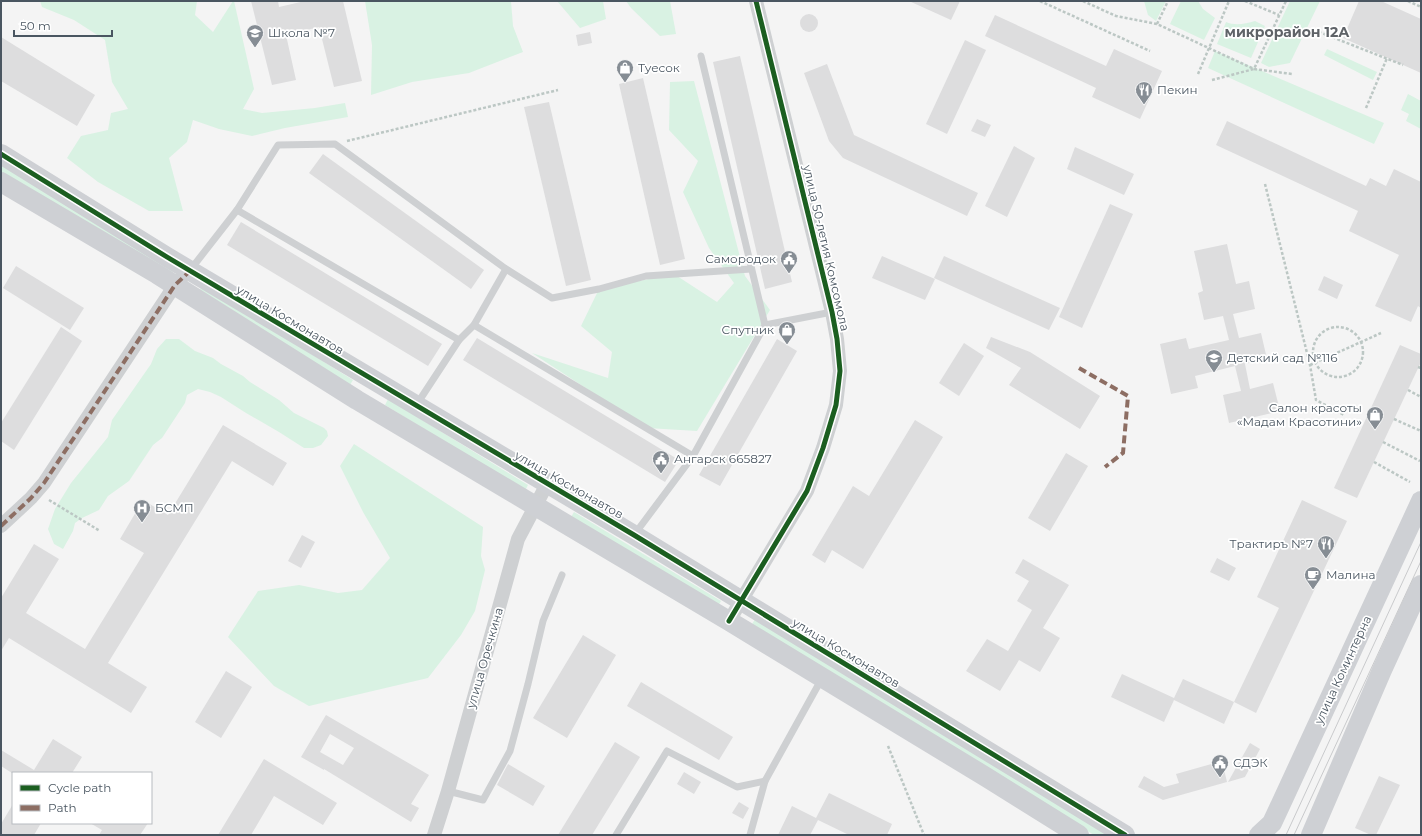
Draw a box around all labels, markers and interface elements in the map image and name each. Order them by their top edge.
scale bar [14,12,112,38]
text: 50 m [20,18,51,33]
school or university icon: Школа №7 [245,23,265,48]
district label: микрорайон 12А [1224,23,1350,41]
place label: Школа №7 [268,25,335,40]
shop icon: Туесок [615,58,635,83]
place label: Туесок [638,60,680,75]
restaurant icon: Пекин [1134,80,1154,105]
place label: Пекин [1157,82,1198,97]
street label: улица 50-летия Комсомола [800,162,853,332]
public building icon: Самородок [779,249,799,274]
place label: Самородок [705,251,776,266]
street label: улица Космонавтов [233,281,347,358]
shop icon: Спутник [777,320,797,345]
place label: Спутник [722,322,774,337]
school or university icon: Детский сад №116 [1204,348,1224,373]
place label: Детский сад №116 [1227,350,1338,365]
place label: Салон красоты «Мадам Красотини» [1237,400,1362,429]
shop icon: Салон красоты «Мадам Красотини» [1365,405,1385,430]
street label: улица Космонавтов [511,447,626,522]
public building icon: Ангарск 665827 [651,449,671,474]
place label: Ангарск 665827 [674,451,772,466]
hospital icon: БСМП [132,498,152,523]
place label: БСМП [155,500,194,515]
restaurant icon: Трактиръ №7 [1316,534,1336,559]
place label: Трактиръ №7 [1230,536,1313,551]
cafe icon: Малина [1303,565,1323,590]
place label: Малина [1326,567,1376,582]
street label: улица Оречкина [463,606,506,711]
street label: улица Коминтерна [1310,613,1374,727]
street label: улица Космонавтов [789,614,903,691]
public building icon: СДЭК [1210,753,1230,778]
place label: СДЭК [1233,755,1268,770]
legend [12,772,152,824]
text: Cycle path [48,780,111,795]
text: Path [48,800,77,815]

